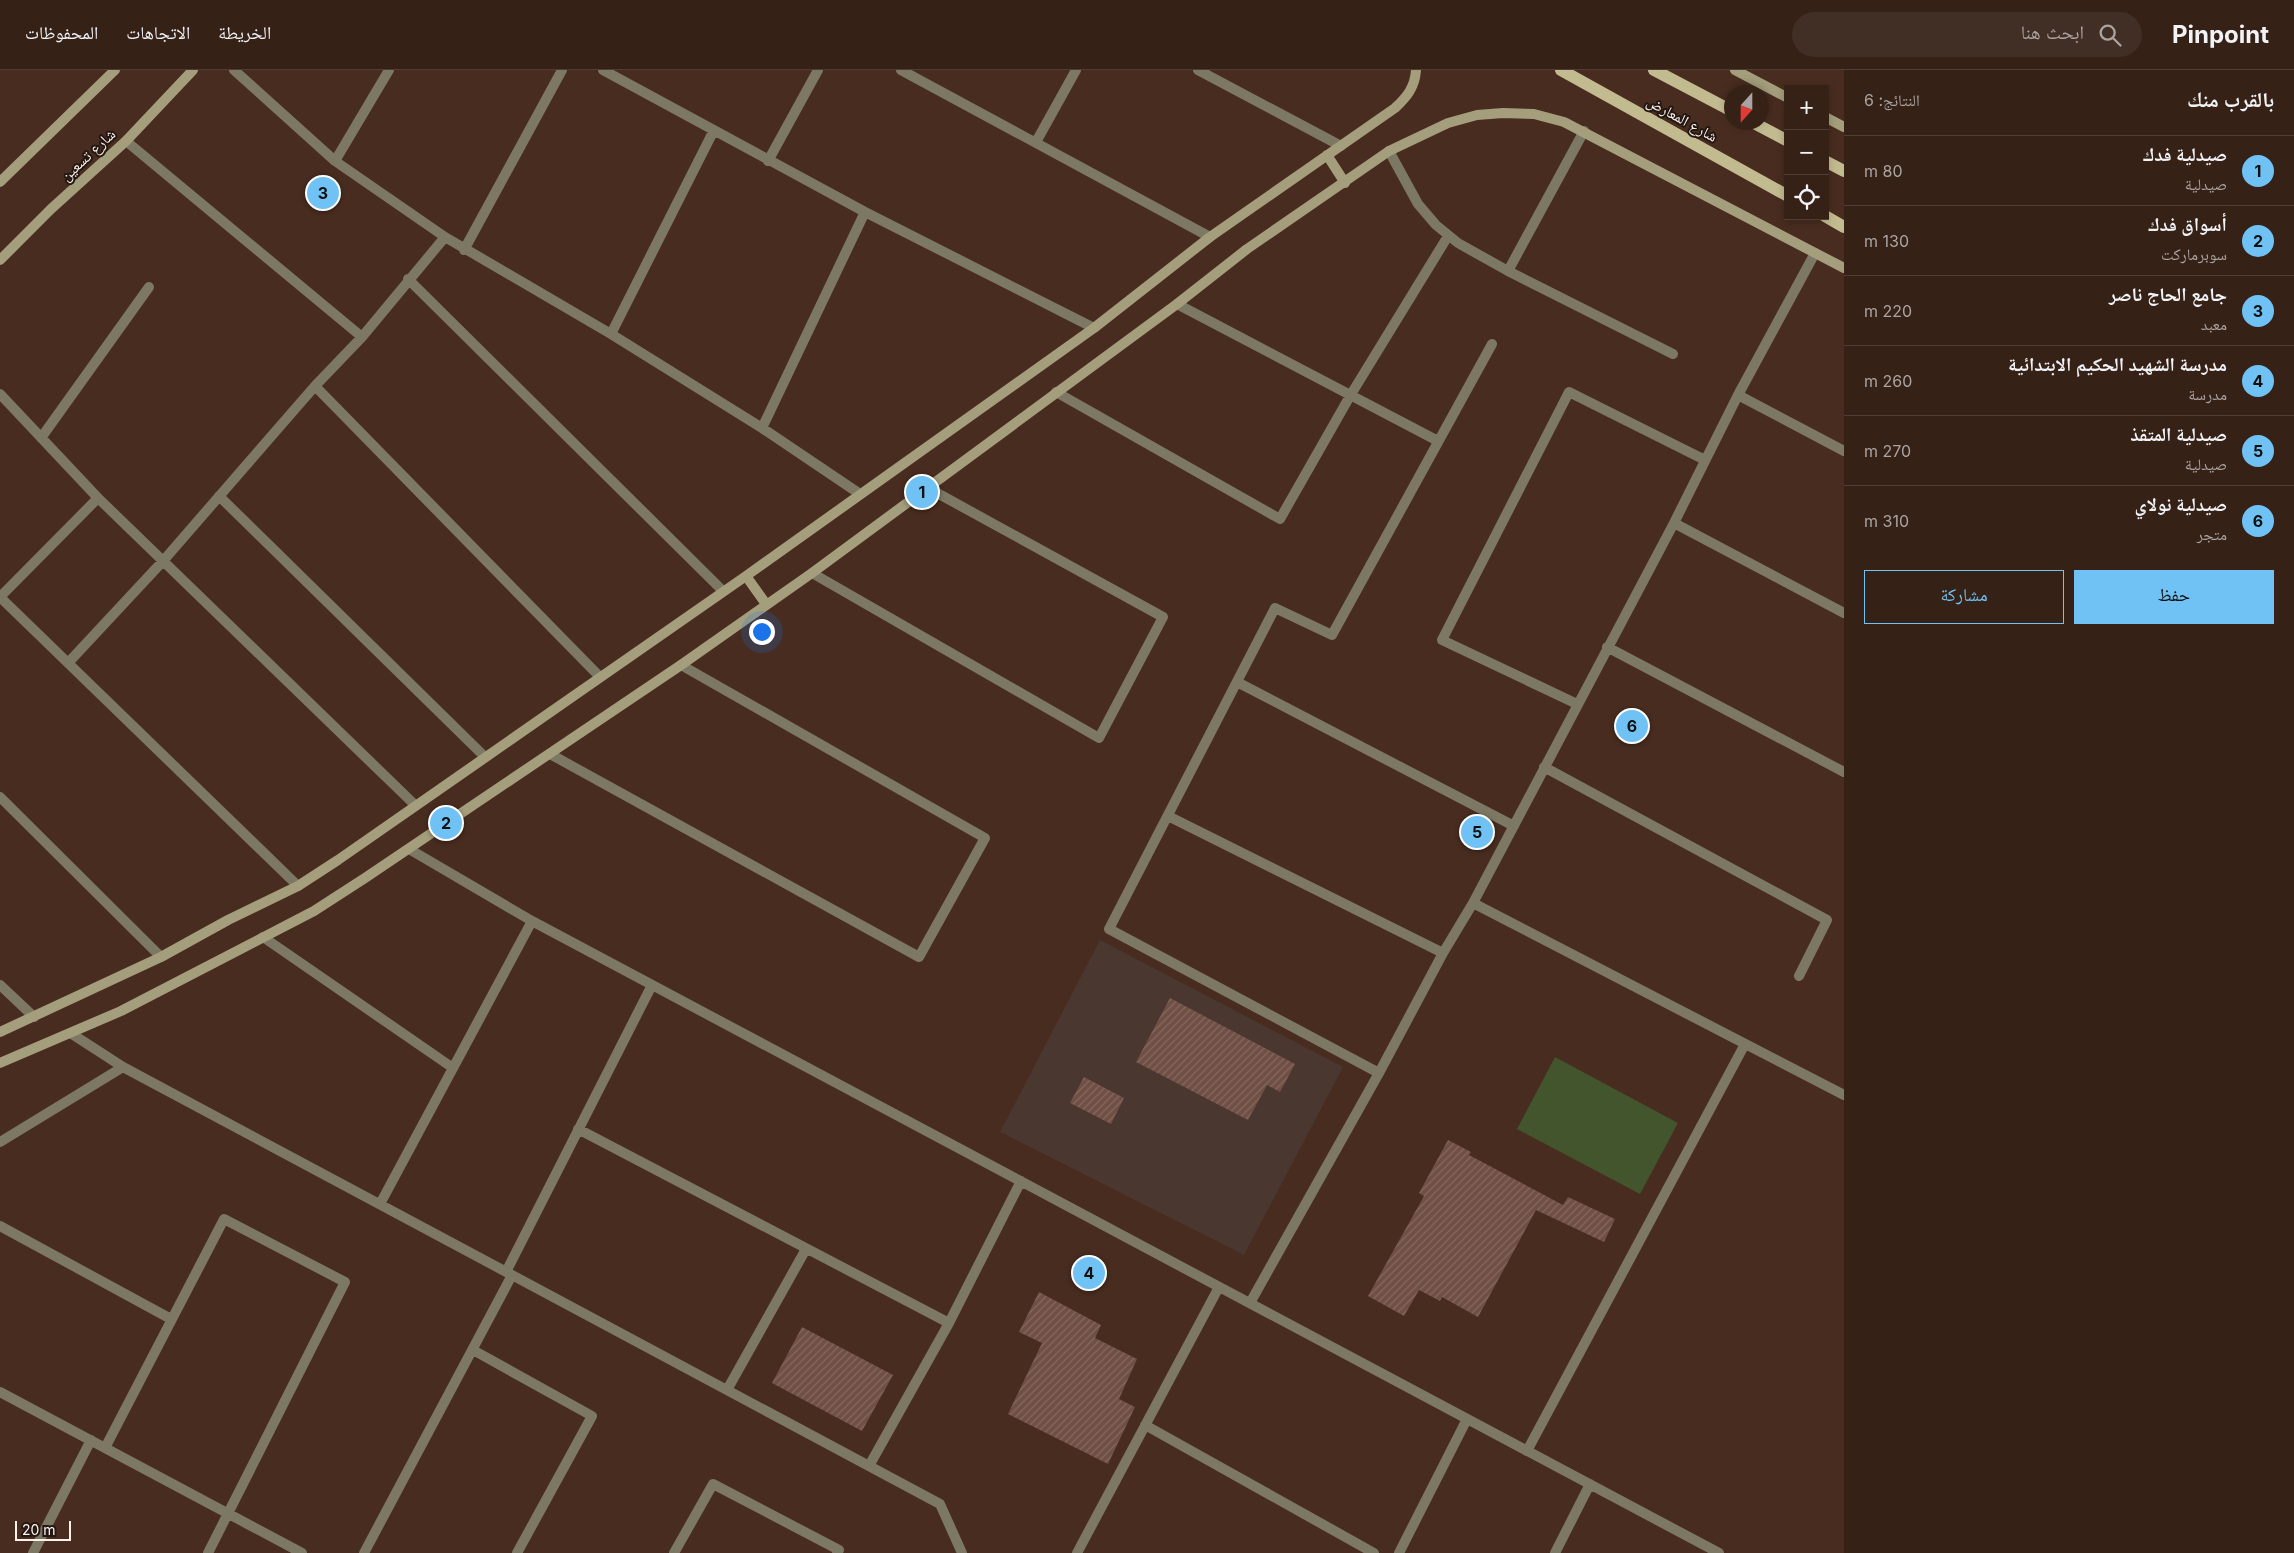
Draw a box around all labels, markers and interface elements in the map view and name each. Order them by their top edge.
search box [1792,12,2142,57]
text: Pinpoint [2172,20,2269,49]
text: ابحث هنا [2021,21,2084,44]
icon: search [2096,21,2124,49]
text: المحفوظات [25,22,98,43]
text: الاتجاهات [126,22,190,43]
text: الخريطة [218,22,271,43]
north arrow [1724,85,1769,130]
map controls [1784,85,1829,220]
button: + [1784,85,1829,130]
text: بالقرب منك [2187,87,2274,112]
text: النتائج: 6 [1864,90,1920,110]
street label: شارع المعارض [1643,91,1721,147]
street label: شارع تسعين [56,124,120,186]
button: − [1784,130,1829,175]
text: صيدلية فدك [2142,143,2227,166]
text: 80 m [1864,161,1903,181]
text: 1 [2255,161,2261,181]
pin: 3 [307,174,339,212]
text: صيدلية [2185,174,2227,194]
button: locate [1784,175,1829,220]
text: أسواق فدك [2148,213,2227,236]
text: 130 m [1864,231,1909,251]
text: 2 [2253,231,2263,251]
text: سوبرماركت [2161,244,2227,264]
text: جامع الحاج ناصر [2109,283,2227,306]
text: 220 m [1864,301,1912,321]
text: 3 [2253,301,2263,321]
text: معبد [2201,314,2227,334]
text: مدرسة الشهيد الحكيم الابتدائية [2008,353,2227,376]
text: 260 m [1864,371,1912,391]
text: 4 [2253,371,2263,391]
text: مدرسة [2188,384,2227,404]
text: صيدلية المتقذ [2130,423,2227,446]
text: 270 m [1864,441,1911,461]
text: 5 [2253,441,2263,461]
text: صيدلية [2185,454,2227,474]
pin: 1 [906,473,938,511]
text: صيدلية نولاي [2135,493,2227,516]
text: 310 m [1864,511,1909,531]
text: 6 [2253,511,2263,531]
text: متجر [2197,524,2227,544]
button: مشاركة [1864,570,2064,624]
button: حفظ [2074,570,2274,624]
your location [749,619,775,645]
pin: 6 [1616,707,1648,745]
pin: 2 [430,804,462,842]
pin: 5 [1461,813,1493,851]
pin: 4 [1073,1254,1105,1292]
scale bar [15,1518,71,1541]
text: 20 m [22,1521,56,1538]

